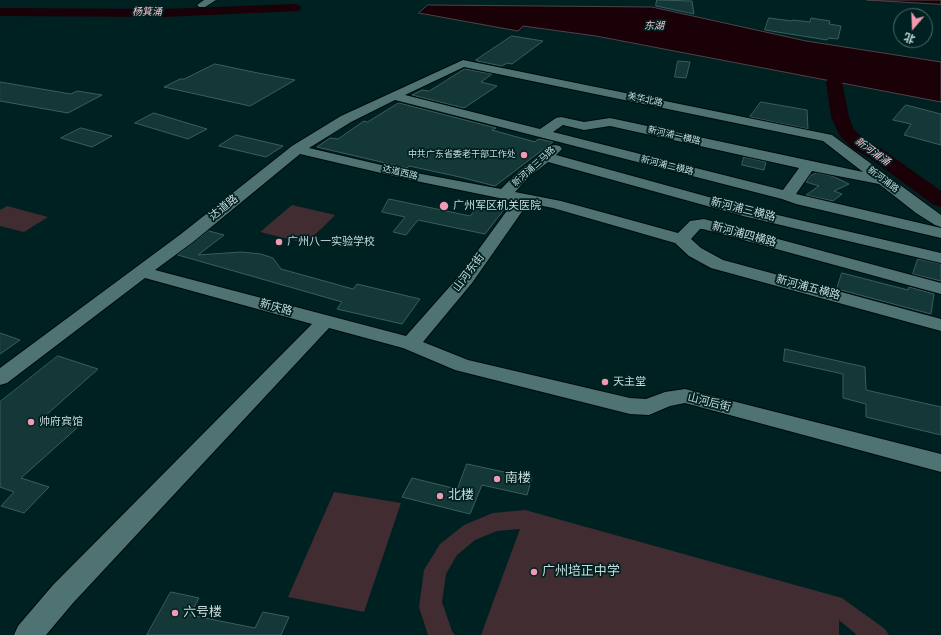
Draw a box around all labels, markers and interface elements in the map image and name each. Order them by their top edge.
water label: 杨箕涌 [132,7,162,19]
north arrow [893,8,933,48]
water label: 东湖 [644,21,664,33]
text: 北 [902,29,917,48]
street label: 美华北路 [626,91,664,109]
street label: 新河浦一横路 [646,125,702,147]
water label: 新河浦涌 [852,135,892,169]
street label: 新河浦三马路 [510,145,558,189]
place label: 中共广东省委老干部工作处 [408,150,516,160]
marker: 中共广东省委老干部工作处 [519,150,529,160]
street label: 新河浦二横路 [639,154,695,178]
street label: 达道西路 [381,164,419,182]
street label: 新河浦路 [865,165,901,195]
street label: 达道路 [207,192,241,224]
street label: 新河浦三横路 [709,196,777,224]
place label: 广州军区机关医院 [453,199,541,213]
marker: 广州军区机关医院 [438,200,450,212]
street label: 新河浦四横路 [710,220,778,250]
place label: 广州八一实验学校 [287,235,375,249]
marker: 广州八一实验学校 [274,237,284,247]
street label: 山河东街 [450,251,488,295]
street label: 新河浦五横路 [774,273,842,303]
street label: 新庆路 [258,297,294,319]
place label: 天主堂 [613,375,646,389]
marker: 天主堂 [600,377,610,387]
street label: 山河后街 [686,391,732,415]
place label: 帅府宾馆 [39,415,83,429]
marker: 帅府宾馆 [26,417,36,427]
place label: 南楼 [505,471,531,487]
marker: 南楼 [492,474,502,484]
place label: 北楼 [448,488,474,504]
marker: 北楼 [435,491,445,501]
place label: 广州培正中学 [542,564,620,580]
marker: 广州培正中学 [529,567,539,577]
place label: 六号楼 [183,605,222,621]
marker: 六号楼 [170,608,180,618]

